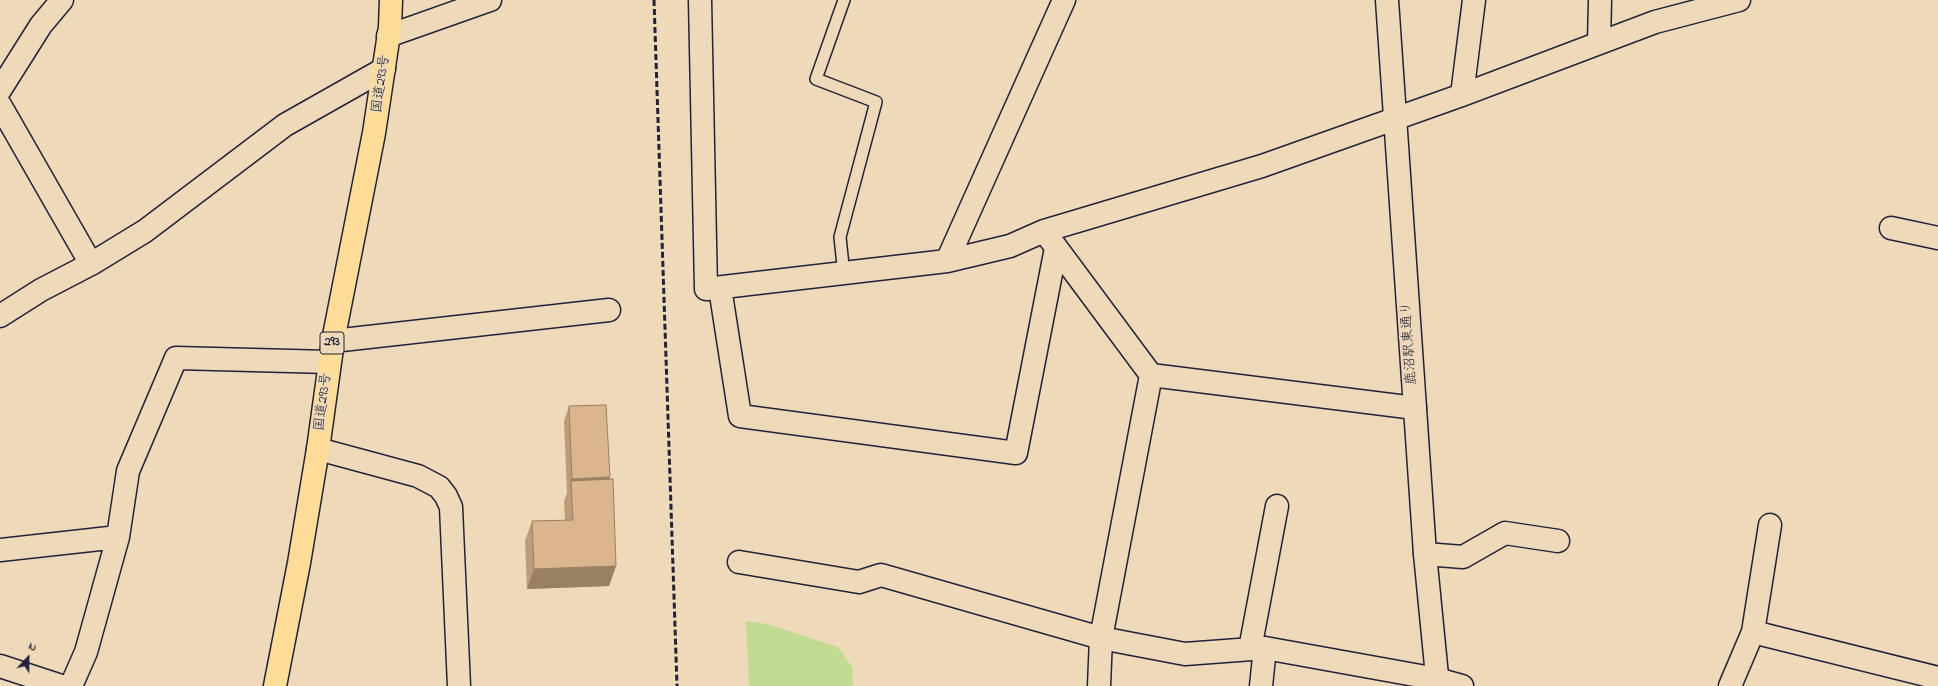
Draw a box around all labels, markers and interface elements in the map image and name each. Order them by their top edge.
street label: 国道293号 [370,54,394,114]
street label: 鹿沼駅東通り [1399,301,1421,385]
road number: 293 [320,332,344,354]
street label: 国道293号 [312,372,336,432]
north arrow [8,638,48,678]
text: N [26,638,39,656]

